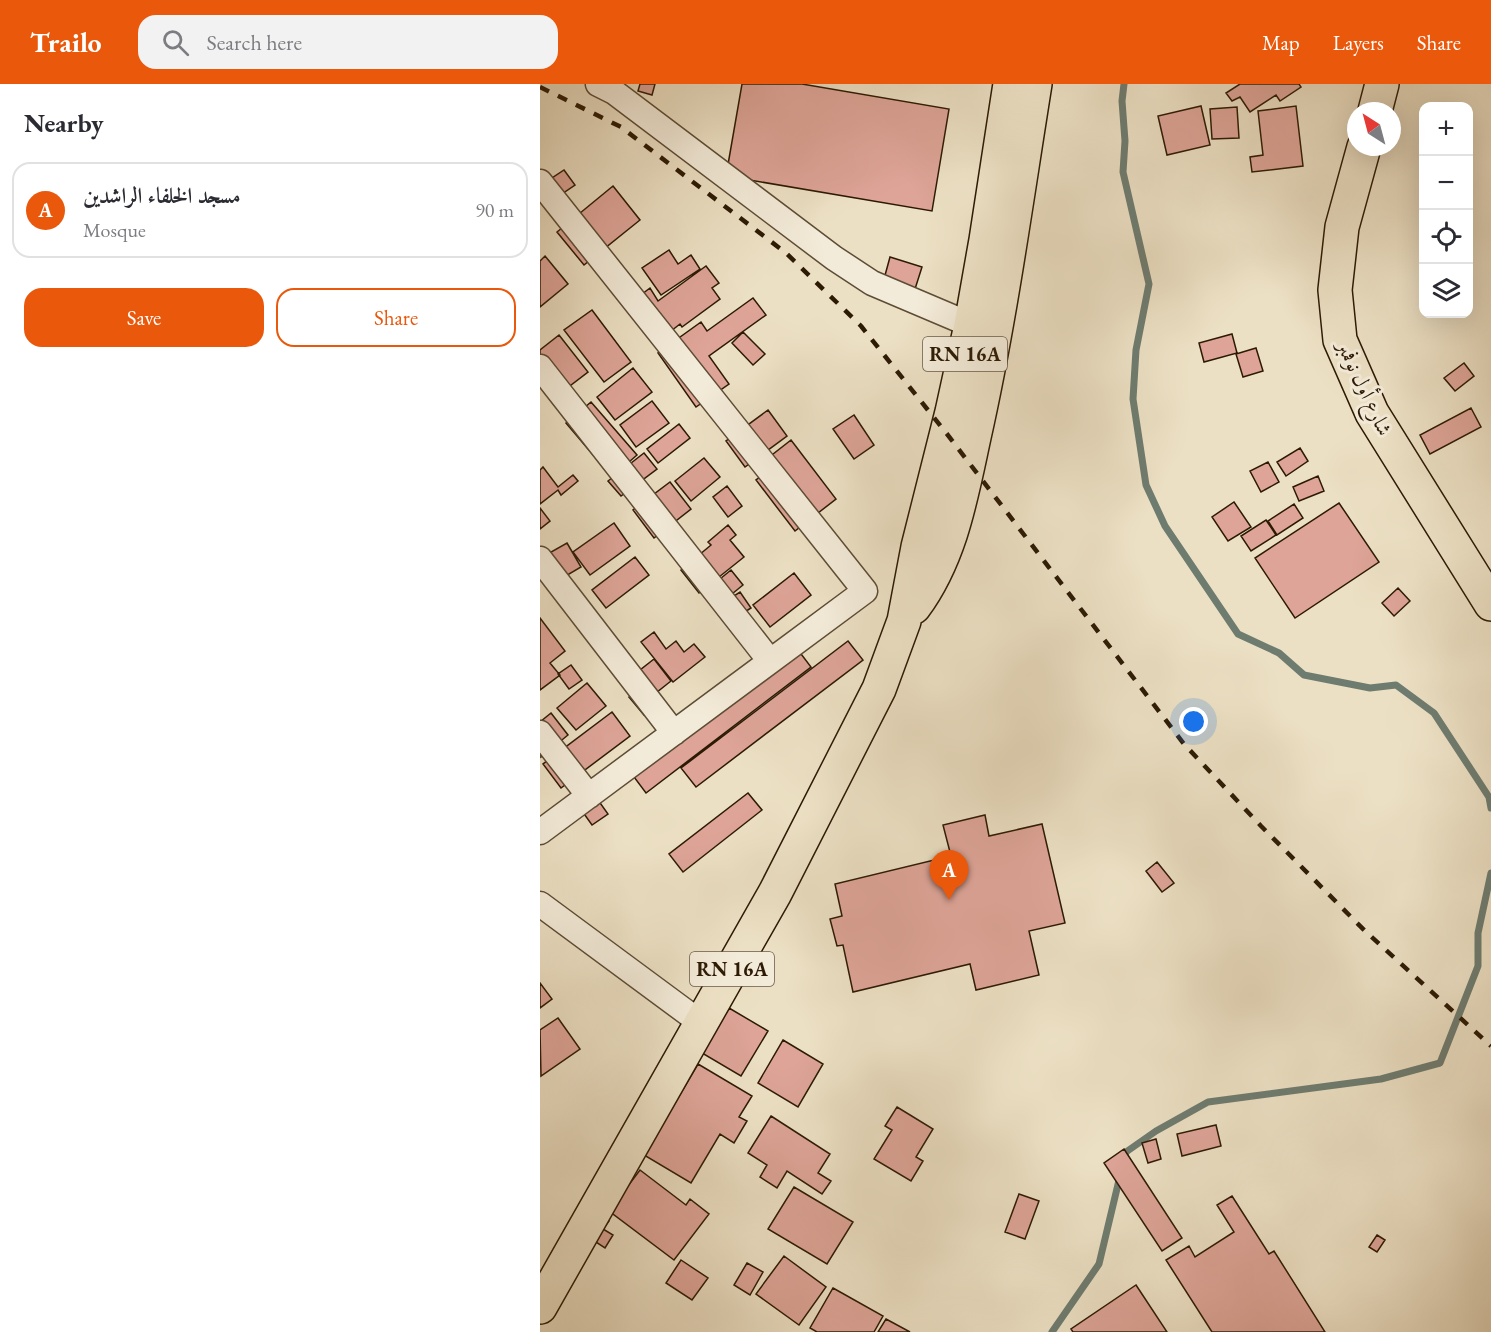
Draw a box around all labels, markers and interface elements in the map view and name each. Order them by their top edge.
search box [138,15,558,69]
text: Trailo [30,24,102,60]
icon: search [159,26,192,59]
text: Search here [207,28,302,57]
text: Map [1262,29,1300,56]
text: Layers [1333,29,1384,56]
text: Share [1417,29,1461,56]
north arrow [1347,102,1401,156]
map controls [1419,102,1473,318]
button: + [1419,102,1473,156]
text: Nearby [24,106,104,140]
button: − [1419,156,1473,210]
text: مسجد الخلفاء الراشدين [83,181,241,210]
text: A [38,197,53,223]
text: 90 m [475,197,514,223]
button: locate [1419,210,1473,264]
text: Mosque [83,217,146,243]
button: layers [1419,264,1473,318]
button: Save [24,288,264,347]
button: Share [276,288,516,347]
street label: شارع أول نوفمبر [1326,334,1400,442]
road number: RN 16A [923,337,1007,371]
your location [1179,707,1208,736]
pin: A [930,850,968,900]
road number: RN 16A [690,952,774,986]

